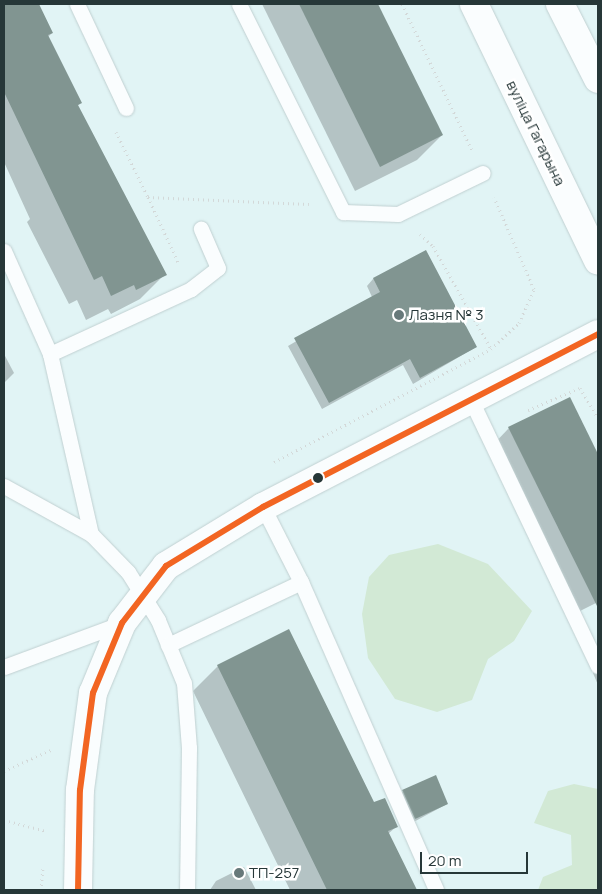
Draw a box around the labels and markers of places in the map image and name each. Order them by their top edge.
place label: Лазня № 3 [409,306,483,324]
marker: Лазня № 3 [393,309,405,321]
unlabelled marker [313,473,323,483]
place label: ТП-257 [249,864,299,882]
marker: ТП-257 [233,867,245,879]

